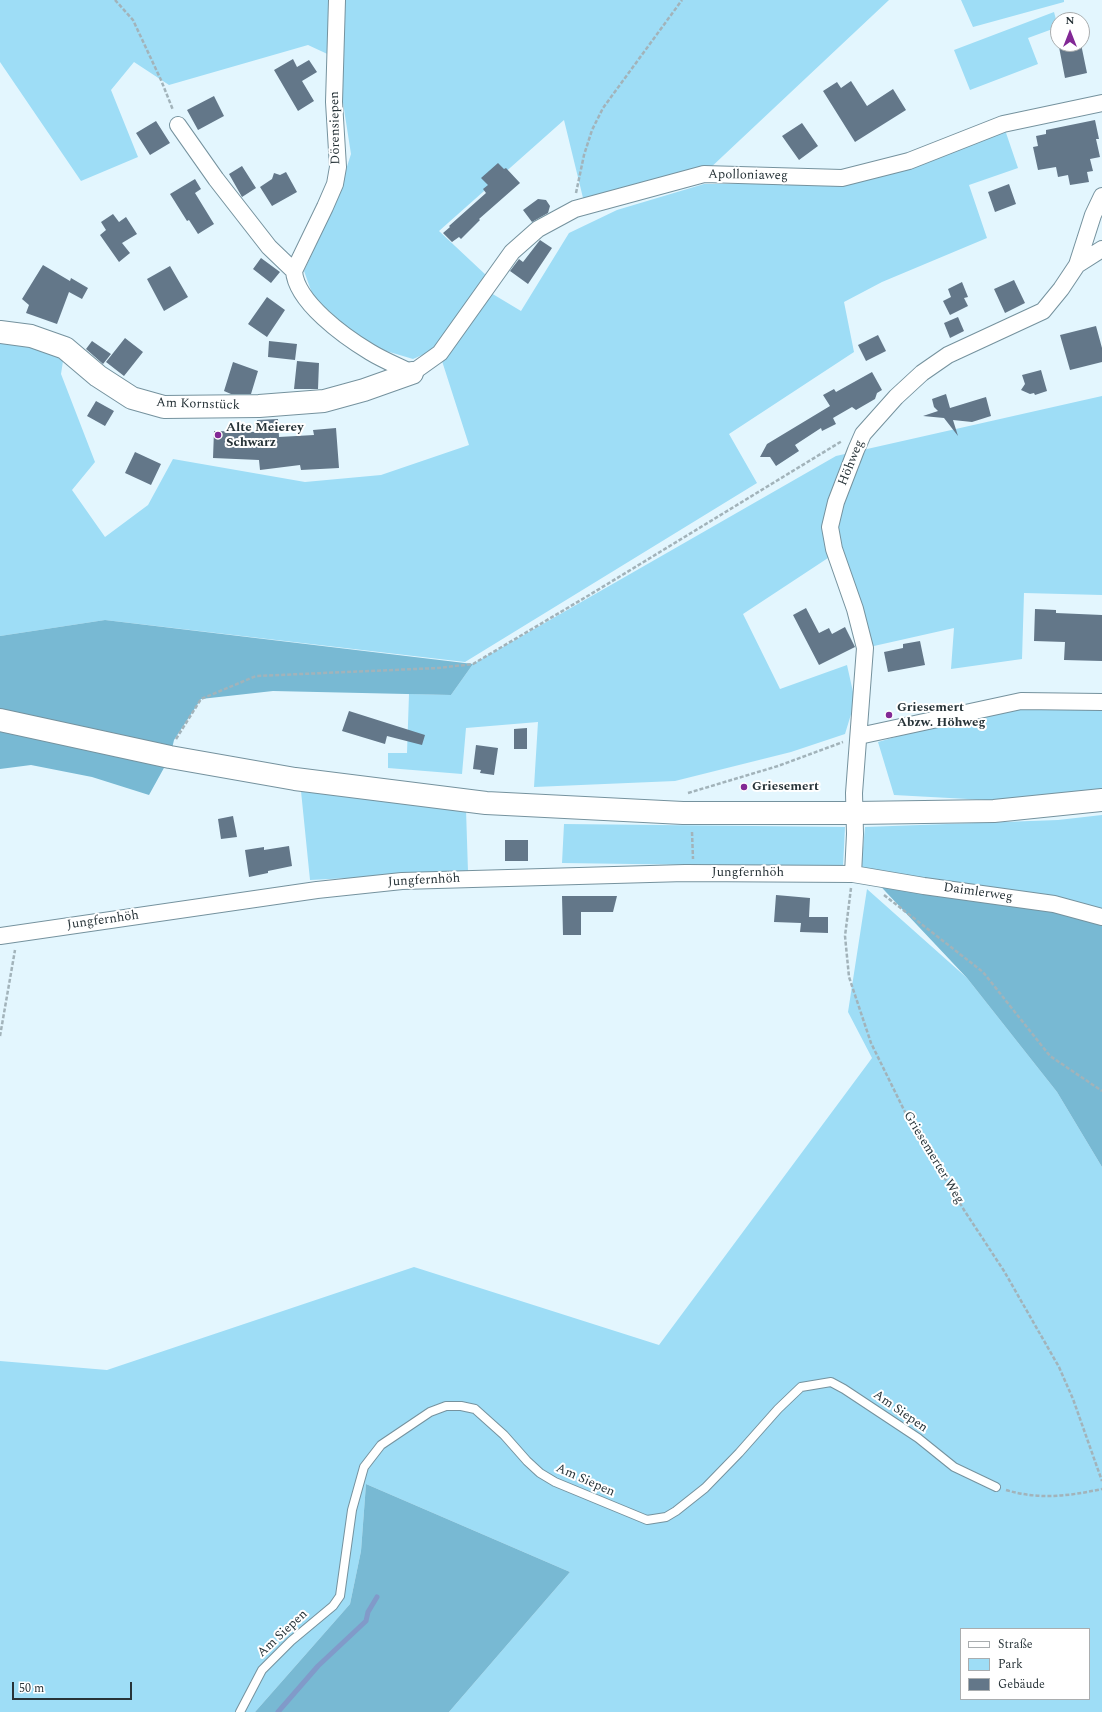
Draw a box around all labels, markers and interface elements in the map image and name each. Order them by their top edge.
north arrow [1050,12,1090,52]
text: N [1066,12,1074,29]
street label: Dörensiepen [328,91,344,165]
street label: Apolloniaweg [708,168,788,184]
street label: Am Kornstück [156,396,240,414]
place label: Alte Meierey Schwarz [226,420,303,451]
marker: Alte Meierey Schwarz [213,430,223,440]
street label: Höhweg [836,438,868,488]
place label: Griesemert Abzw. Höhweg [897,700,985,731]
marker: Griesemert Abzw. Höhweg [884,710,894,720]
place label: Griesemert [752,779,819,795]
marker: Griesemert [739,782,749,792]
street label: Jungfernhöh [712,865,784,881]
street label: Jungfernhöh [387,871,461,891]
street label: Daimlerweg [942,880,1014,906]
street label: Jungfernhöh [66,908,140,934]
street label: Griesemerter Weg [899,1109,967,1207]
street label: Am Siepen [870,1388,930,1436]
street label: Am Siepen [553,1461,617,1501]
street label: Am Siepen [255,1607,311,1661]
legend [960,1628,1090,1700]
text: Straße [998,1635,1033,1654]
text: Park [998,1655,1023,1674]
scale bar [14,1674,134,1700]
text: Gebäude [998,1675,1045,1694]
text: 50 m [19,1679,44,1698]

